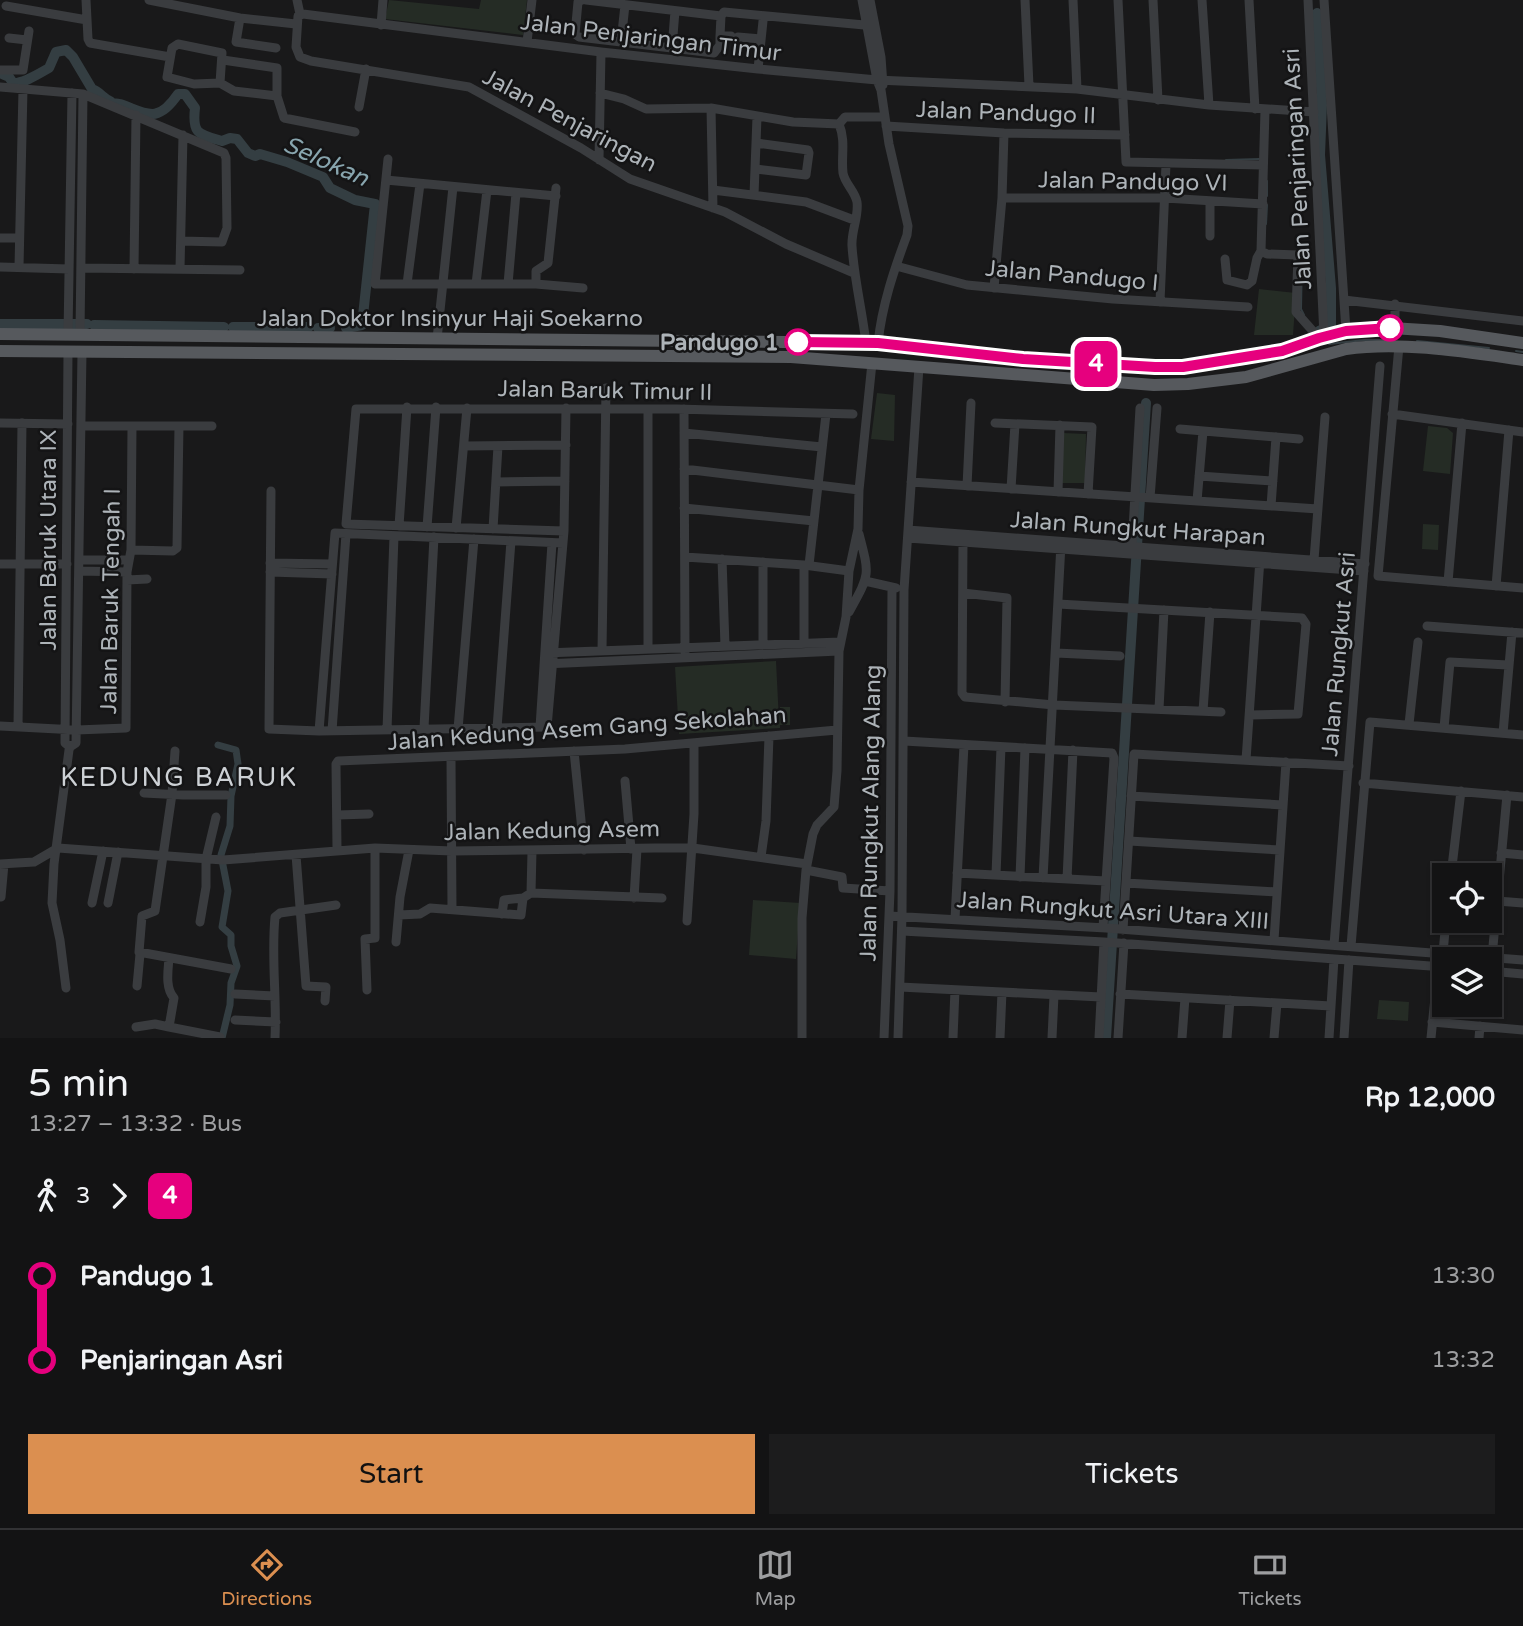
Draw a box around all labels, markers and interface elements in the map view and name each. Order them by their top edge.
street label: Jalan Penjaringan Timur [519,8,783,68]
street label: Jalan Penjaringan Asri [1278,47,1318,290]
street label: Jalan Penjaringan [478,63,661,179]
street label: Jalan Pandugo II [915,96,1096,130]
water label: Selokan [279,130,374,194]
street label: Jalan Pandugo VI [1038,166,1228,198]
street label: Jalan Pandugo I [984,254,1160,298]
street label: Jalan Doktor Insinyur Haji Soekarno [257,305,643,333]
unlabelled marker [1377,315,1403,341]
place label: Pandugo 1 [660,329,779,357]
marker: Pandugo 1 [785,329,811,355]
line badge: 4 [1073,341,1119,387]
text: 4 [1088,349,1104,378]
street label: Jalan Baruk Timur II [497,375,713,407]
street label: Jalan Baruk Utara IX [35,429,63,651]
street label: Jalan Baruk Tengah I [95,488,127,714]
street label: Jalan Rungkut Harapan [1009,506,1267,552]
street label: Jalan Rungkut Asri [1316,551,1362,758]
street label: Jalan Rungkut Alang Alang [854,664,888,962]
street label: Jalan Kedung Asem Gang Sekolahan [387,701,788,757]
district label: KEDUNG BARUK [60,762,298,793]
street label: Jalan Kedung Asem [444,815,660,847]
map controls [1432,863,1502,1017]
button: locate [1432,863,1502,933]
street label: Jalan Rungkut Asri Utara XIII [956,886,1270,936]
button: layers [1432,947,1502,1017]
text: 5 min [28,1061,129,1107]
text: Rp 12,000 [1365,1082,1495,1113]
text: 13:27 – 13:32 · Bus [28,1110,242,1138]
icon: walk [28,1177,66,1215]
icon: forward [100,1177,138,1215]
text: 4 [162,1181,178,1210]
text: 3 [76,1182,90,1210]
text: Pandugo 1 [80,1261,215,1292]
text: 13:30 [1431,1262,1495,1290]
text: Penjaringan Asri [80,1345,283,1376]
text: 13:32 [1431,1346,1495,1374]
button: Start [28,1434,755,1514]
button: Tickets [769,1434,1495,1514]
tab: Directions [221,1546,312,1610]
tab: Map [755,1546,796,1610]
tab: Tickets [1238,1546,1302,1610]

